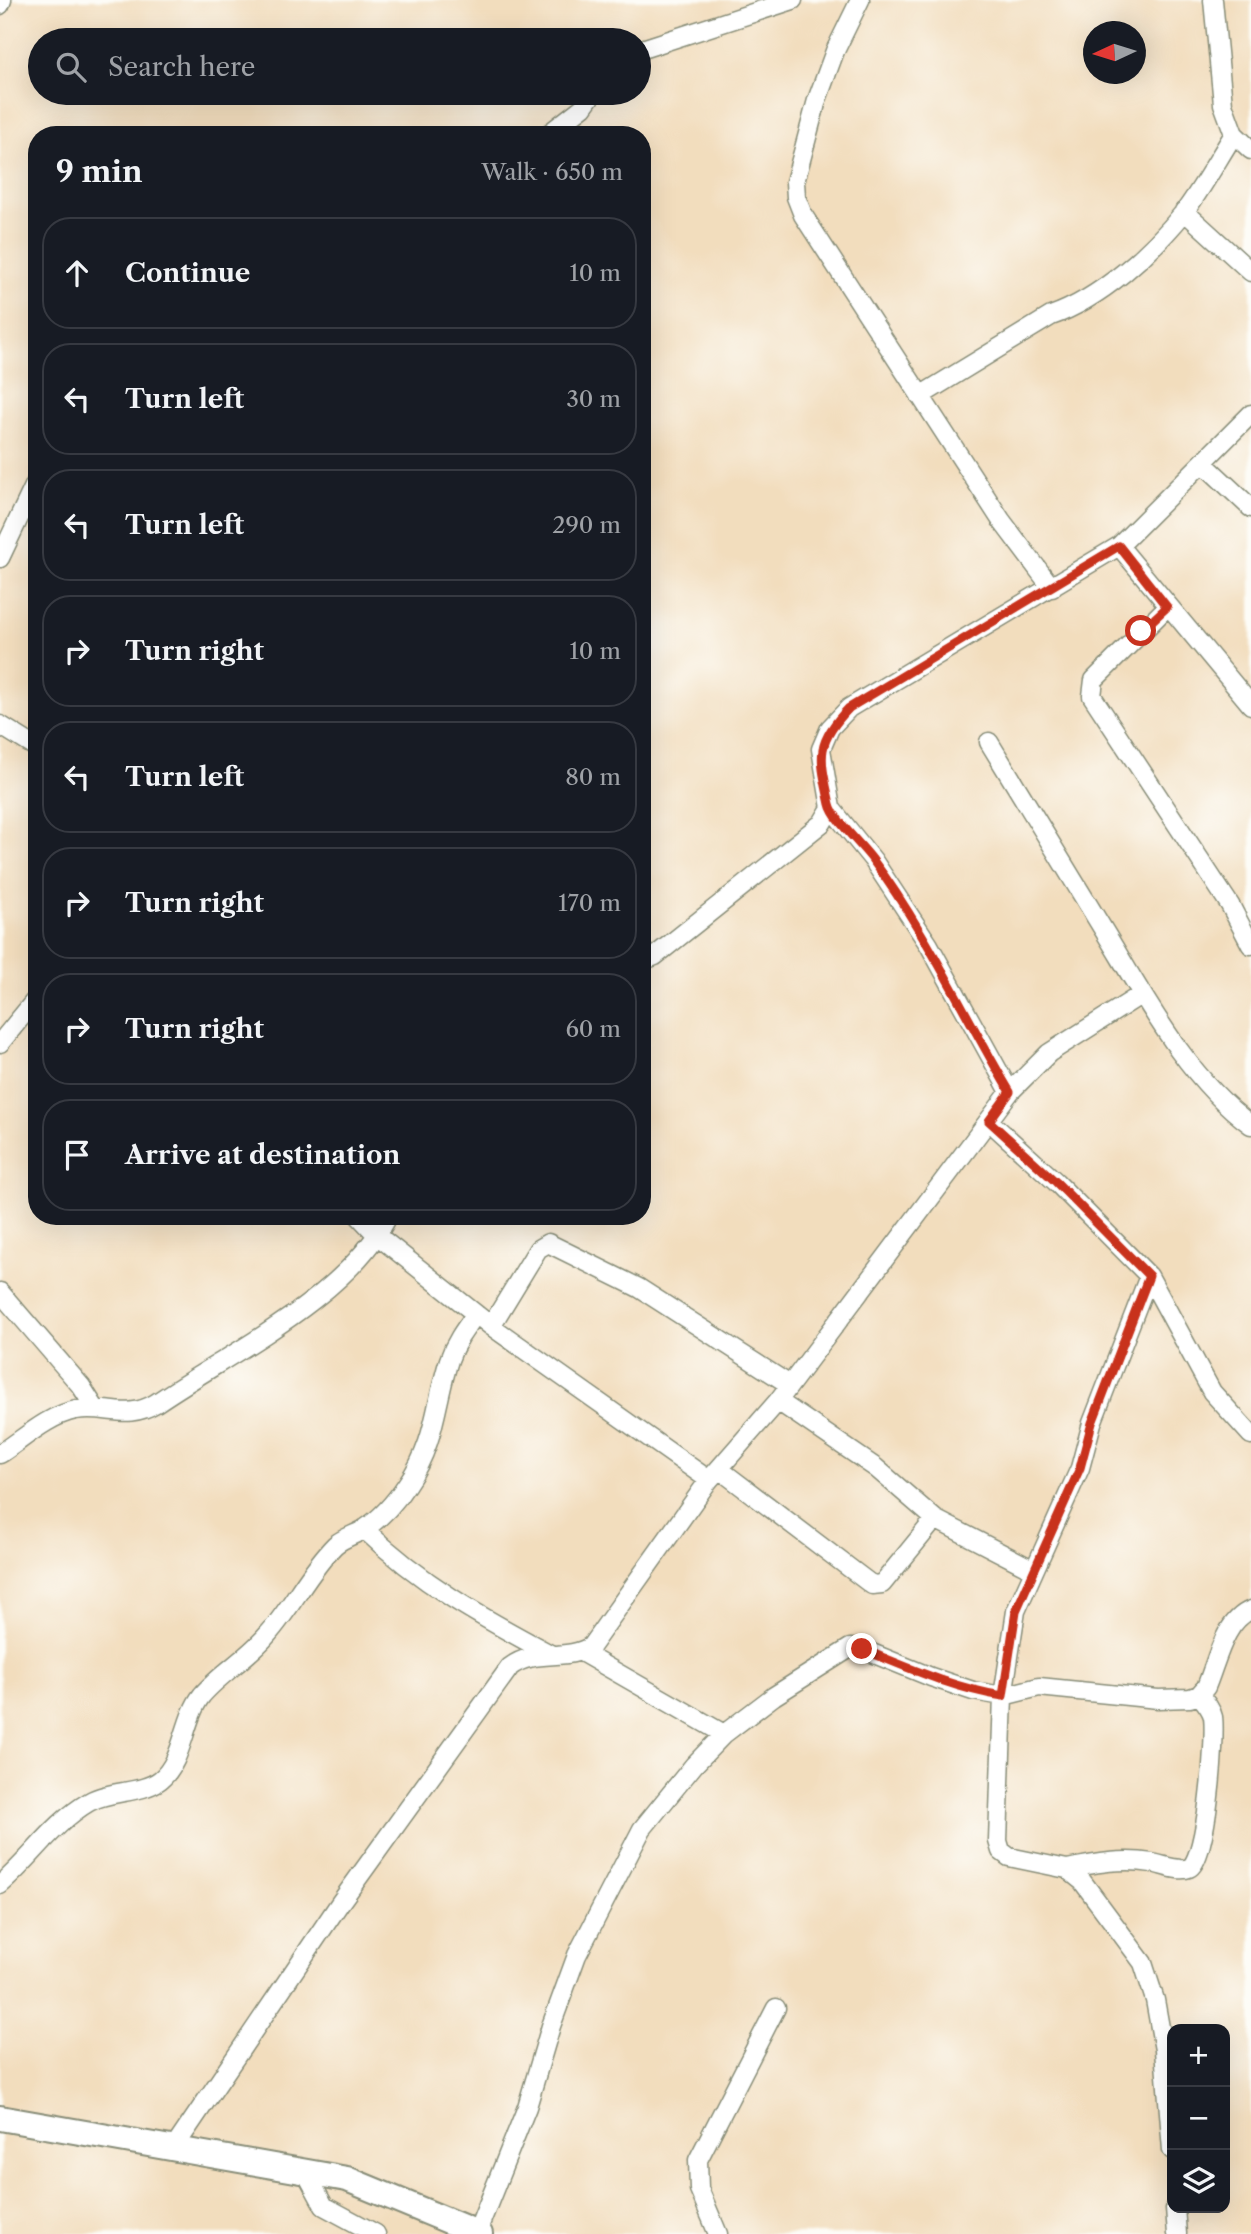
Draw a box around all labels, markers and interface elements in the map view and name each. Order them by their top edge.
north arrow [1083,21,1146,84]
search box [28,28,651,105]
icon: search [52,48,90,86]
text: Search here [108,51,255,83]
text: 9 min [56,153,143,190]
text: Walk · 650 m [481,158,623,186]
icon: ahead [58,254,96,292]
text: Continue [125,257,250,289]
text: 10 m [569,259,621,287]
icon: left [58,380,96,418]
text: Turn left [125,383,244,415]
text: 30 m [566,385,621,413]
icon: left [58,506,96,544]
text: Turn left [125,509,244,541]
text: 290 m [552,511,621,539]
route start [1125,615,1156,646]
icon: right [58,632,96,670]
text: Turn right [125,635,264,667]
text: 10 m [569,637,621,665]
icon: left [58,758,96,796]
text: Turn left [125,761,244,793]
text: 80 m [565,763,621,791]
icon: right [58,884,96,922]
text: Turn right [125,887,264,919]
text: 170 m [558,889,621,917]
icon: right [58,1010,96,1048]
text: Turn right [125,1013,264,1045]
text: 60 m [565,1015,621,1043]
icon: arrive [58,1136,96,1174]
text: Arrive at destination [125,1139,400,1171]
route end [846,1633,877,1664]
map controls [1167,2024,1230,2213]
button: + [1167,2024,1230,2087]
button: − [1167,2087,1230,2150]
button: layers [1167,2150,1230,2213]

